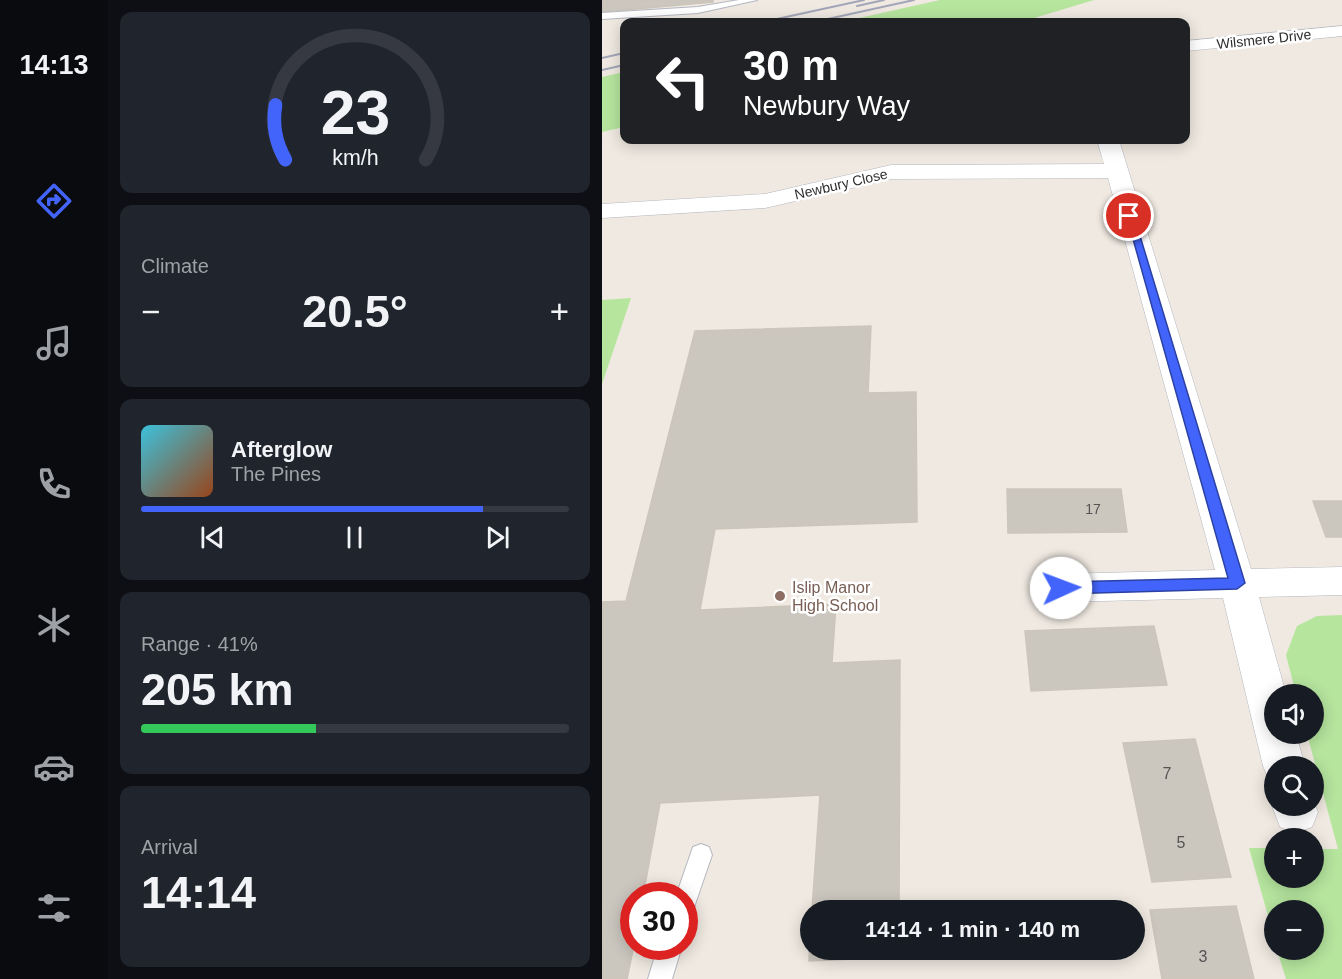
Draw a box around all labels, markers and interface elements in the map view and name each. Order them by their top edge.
street label: Wilsmere Drive [1216,26,1312,52]
icon: left [644,42,722,120]
text: 30 m [743,42,839,89]
text: 14:13 [19,50,89,80]
text: 23 [320,78,390,147]
text: Newbury Way [743,91,910,121]
text: km/h [332,146,378,170]
street label: Newbury Close [793,165,889,202]
icon: directions [33,180,75,222]
pin [1103,190,1154,241]
icon: arrive [1112,199,1145,232]
text: Climate [141,255,209,277]
text: 20.5° [302,286,408,337]
text: − [141,293,160,330]
text: + [550,293,569,330]
icon: music [33,322,75,364]
text: Afterglow [231,437,332,462]
icon: phone [33,463,75,505]
text: The Pines [231,463,321,485]
house number: 17 [1085,501,1101,517]
icon: previous [196,521,229,554]
icon: pause [338,521,371,554]
icon: next [481,521,514,554]
position arrow [1029,556,1093,620]
place label: Islip Manor High School [792,579,878,614]
marker: Islip Manor High School [773,589,787,603]
icon: climate [33,604,75,646]
text: Range · 41% [141,633,258,655]
text: 205 km [141,664,294,715]
map controls [1264,684,1324,960]
button: sound [1264,684,1324,744]
icon: car [33,746,75,788]
button: search [1264,756,1324,816]
house number: 7 [1163,765,1172,782]
button: + [1264,828,1324,888]
house number: 5 [1177,834,1186,851]
text: Arrival [141,836,198,858]
text: 14:14 [141,867,256,918]
speed limit sign: 30 [620,882,698,960]
icon: filters [33,887,75,929]
button: − [1264,900,1324,960]
text: 14:14 · 1 min · 140 m [865,917,1080,942]
house number: 3 [1199,948,1208,965]

